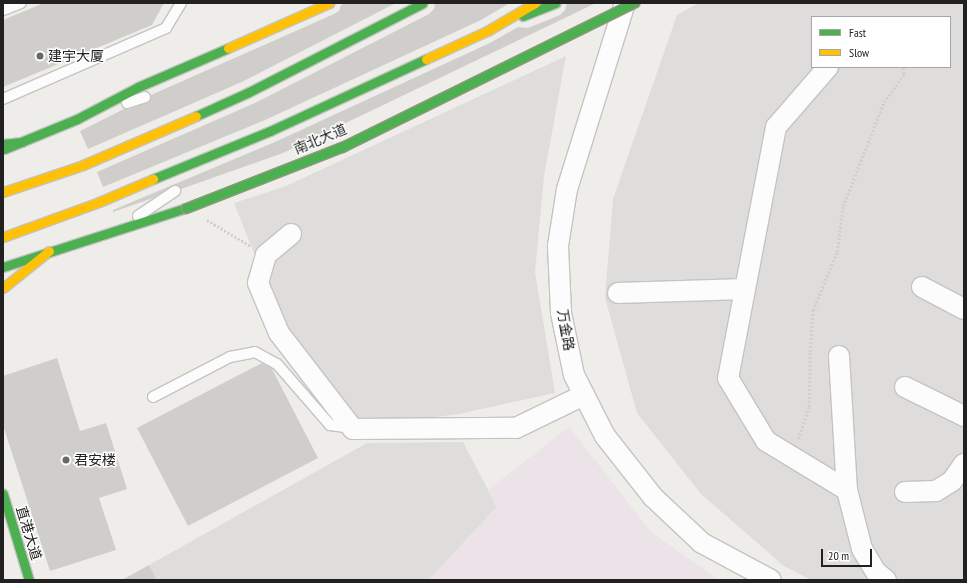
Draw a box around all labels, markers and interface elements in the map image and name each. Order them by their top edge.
legend [811,16,951,68]
text: Fast [849,25,866,40]
text: Slow [849,45,869,60]
place label: 建宇大厦 [48,48,104,64]
marker: 建宇大厦 [35,51,45,61]
street label: 南北大道 [291,120,349,158]
street label: 万金路 [554,308,578,352]
place label: 君安楼 [74,452,116,468]
marker: 君安楼 [61,455,71,465]
street label: 直港大道 [13,504,45,562]
scale bar [823,541,874,567]
text: 20 m [828,548,849,563]

